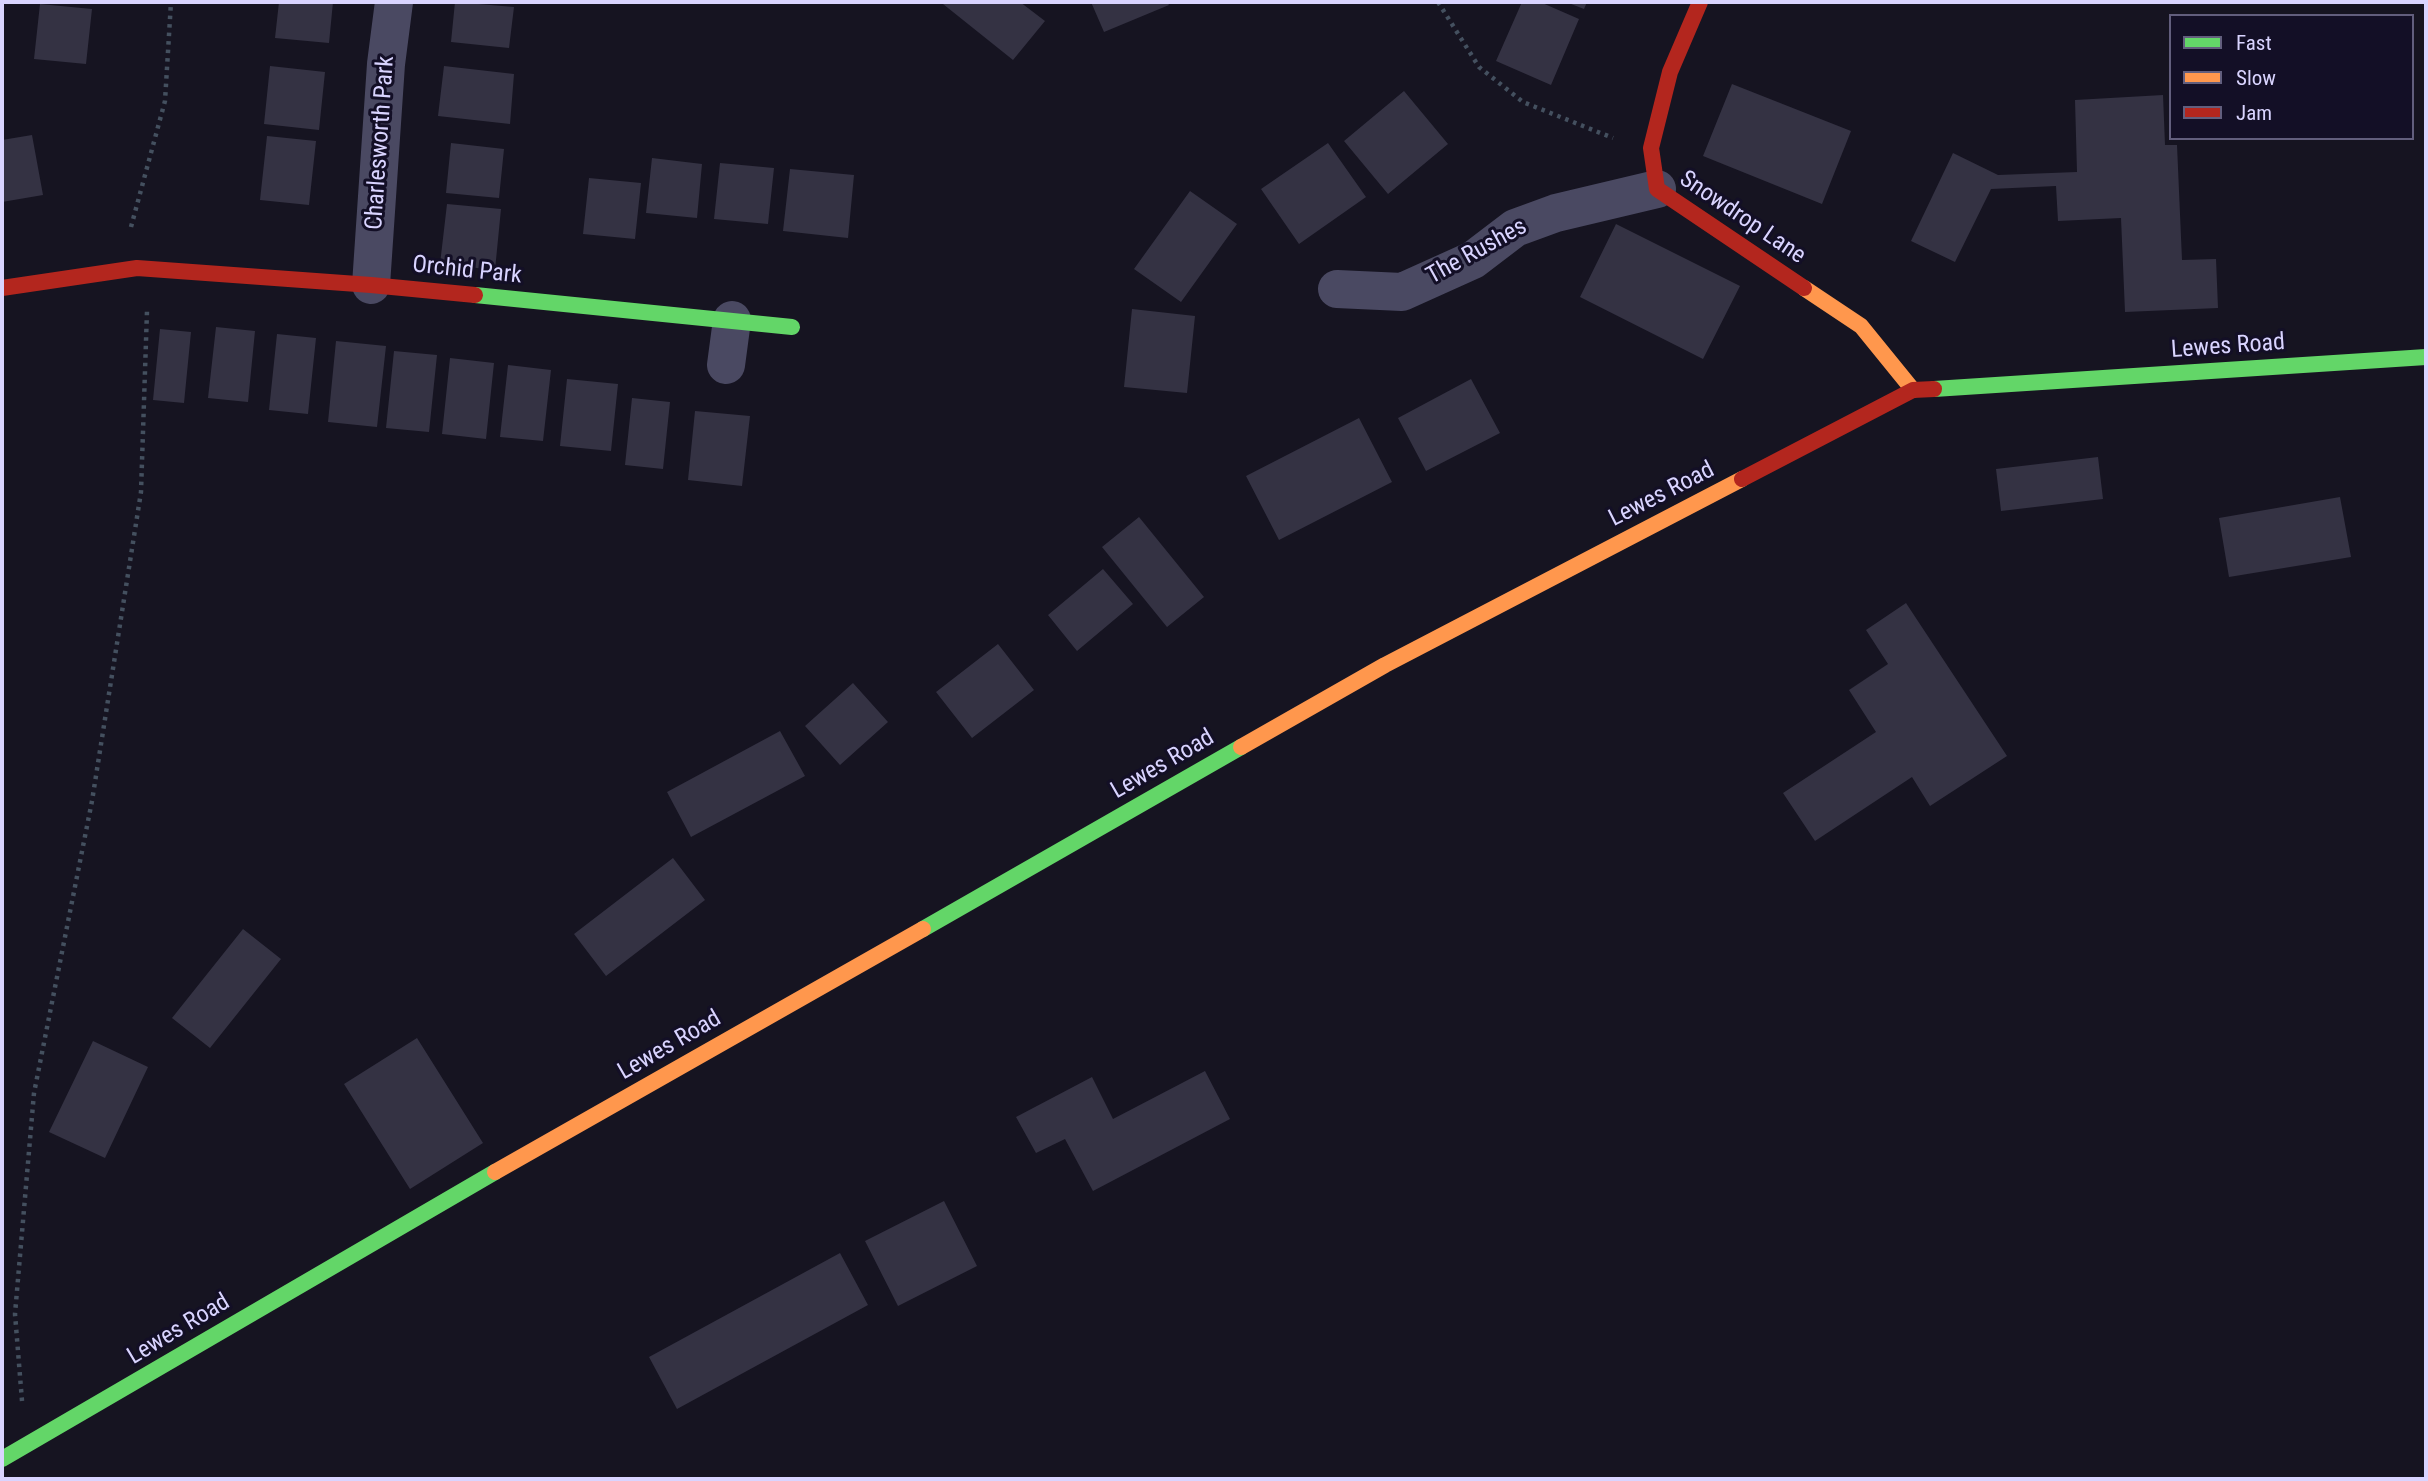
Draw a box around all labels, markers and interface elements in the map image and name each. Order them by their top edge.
legend [2169,14,2414,140]
text: Fast [2236,31,2272,55]
street label: Charlesworth Park [361,55,401,231]
text: Slow [2236,66,2276,90]
text: Jam [2236,101,2272,125]
street label: Snowdrop Lane [1673,165,1811,271]
street label: The Rushes [1422,213,1532,291]
street label: Orchid Park [411,251,523,291]
street label: Lewes Road [2170,329,2286,365]
street label: Lewes Road [1605,456,1719,534]
street label: Lewes Road [1106,724,1220,806]
street label: Lewes Road [613,1005,727,1087]
street label: Lewes Road [123,1288,235,1372]

